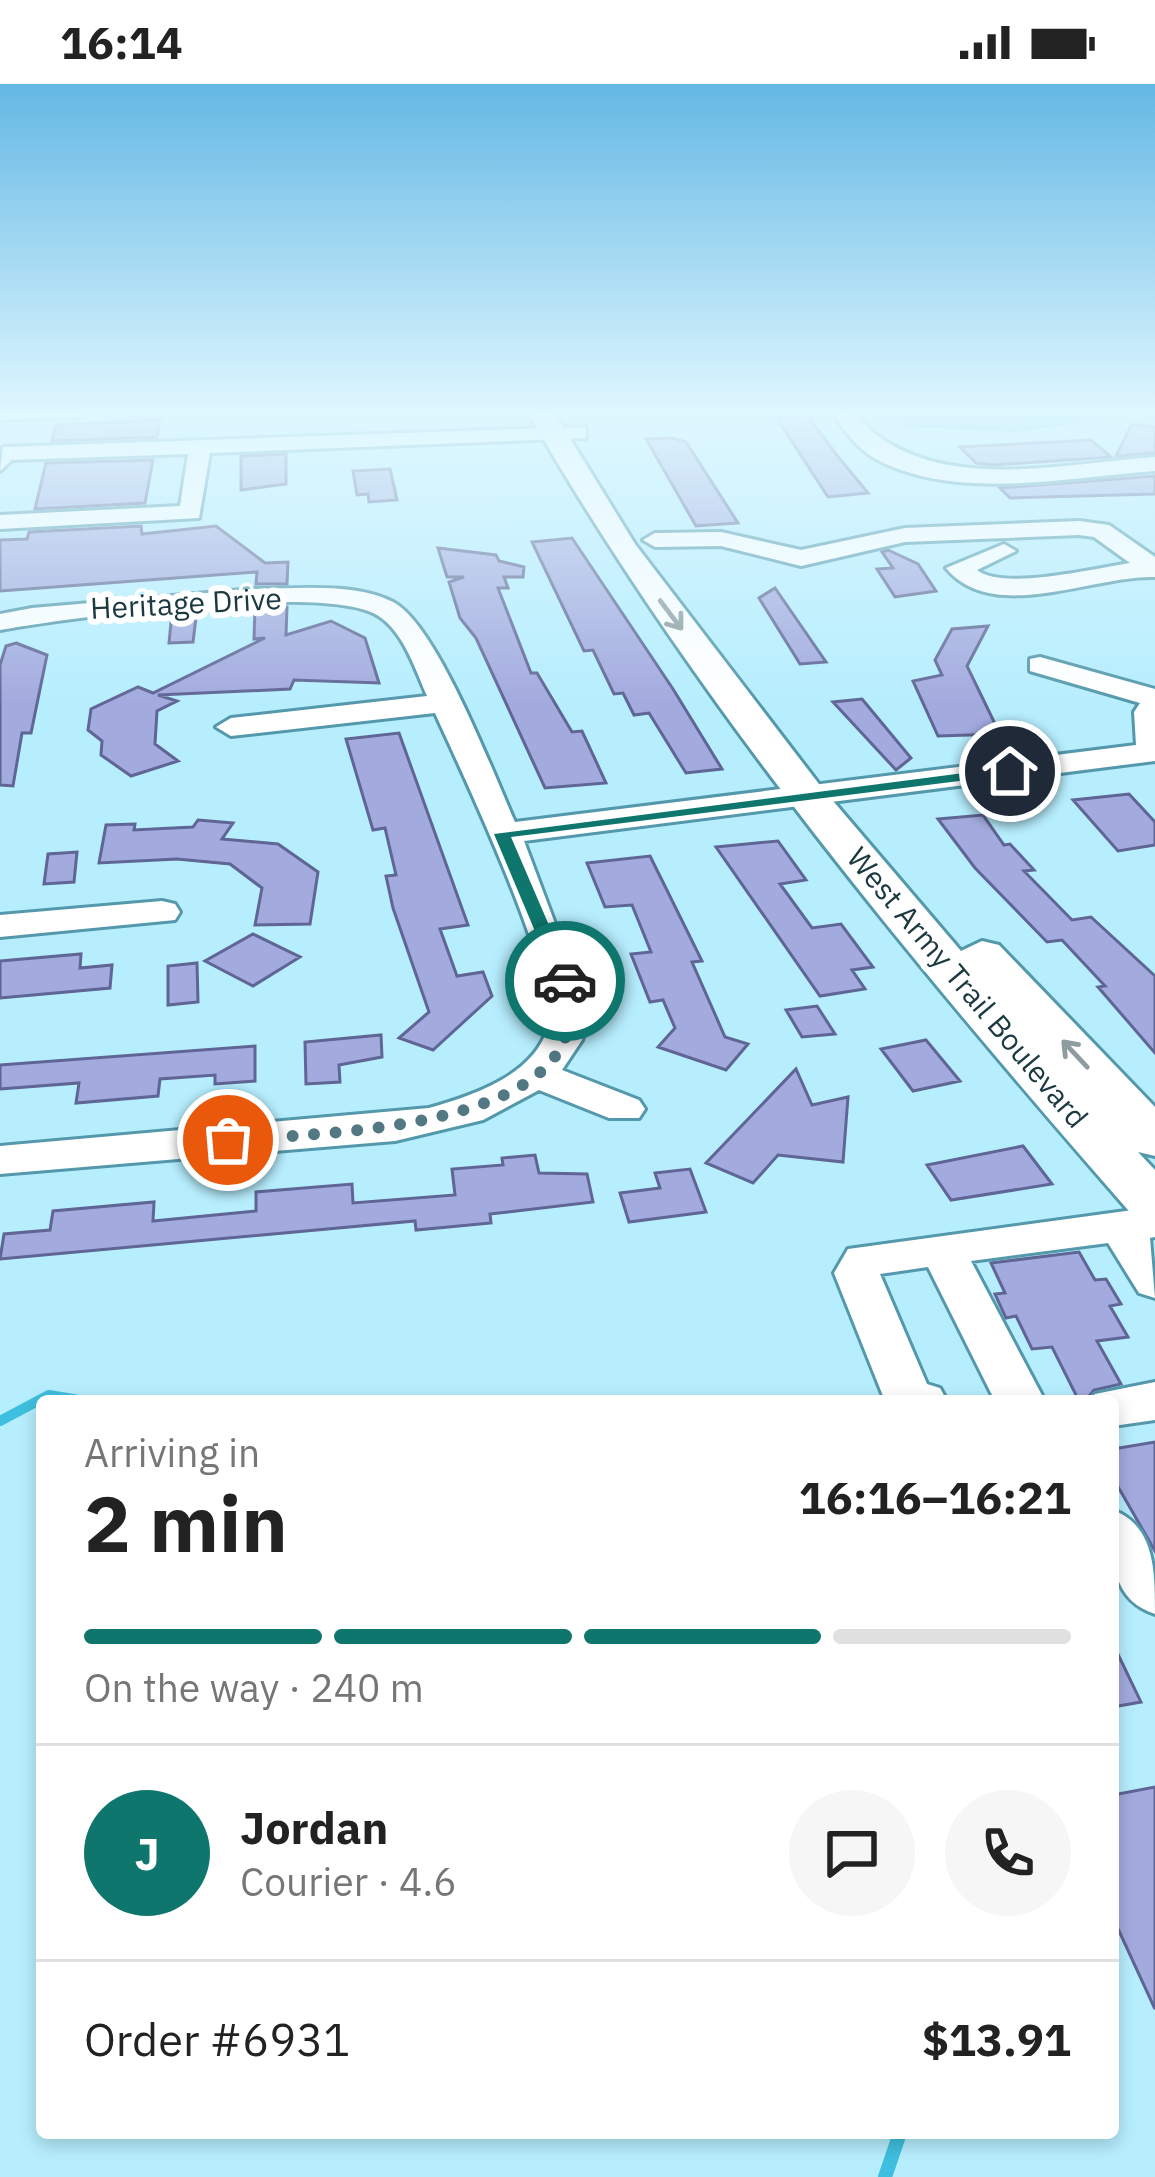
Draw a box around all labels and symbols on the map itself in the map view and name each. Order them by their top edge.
street label: Heritage Drive [89,578,283,627]
one-way arrow [658,598,684,631]
pin [959,720,1061,822]
street label: West Army Trail Boulevard [839,839,1097,1136]
courier [505,921,625,1041]
one-way arrow [1061,1040,1089,1069]
pin [177,1089,279,1191]

